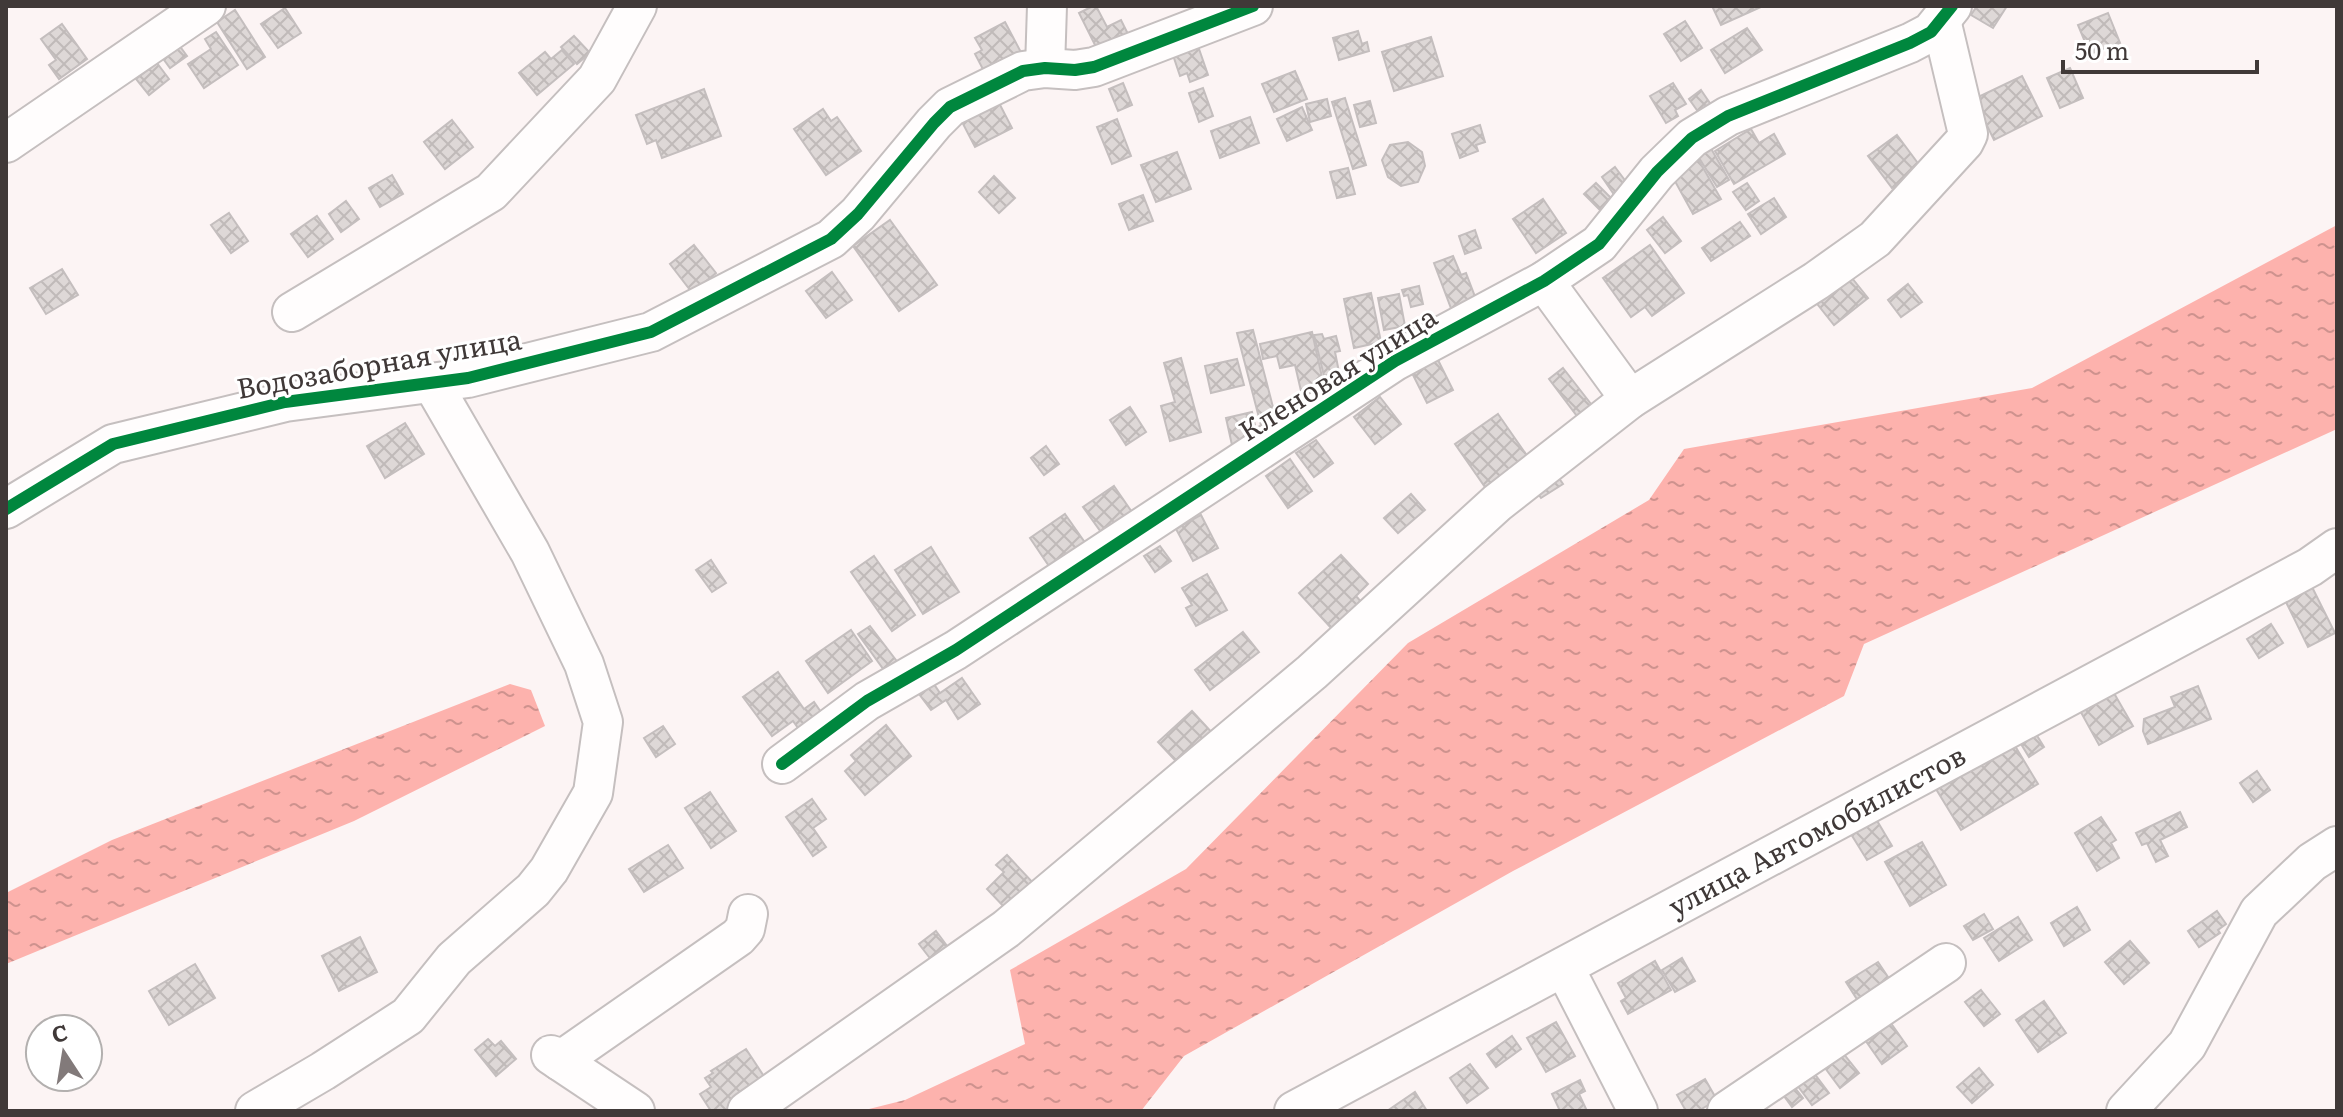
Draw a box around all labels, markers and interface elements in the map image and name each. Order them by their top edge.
scale bar [2063,24,2257,74]
text: 50 m [2075,32,2129,67]
street label: Кленовая улица [1230,294,1444,450]
street label: Водозаборная улица [233,316,524,408]
street label: улица Автомобилистов [1660,733,1972,926]
north arrow [24,1013,104,1093]
text: С [48,1014,71,1050]

